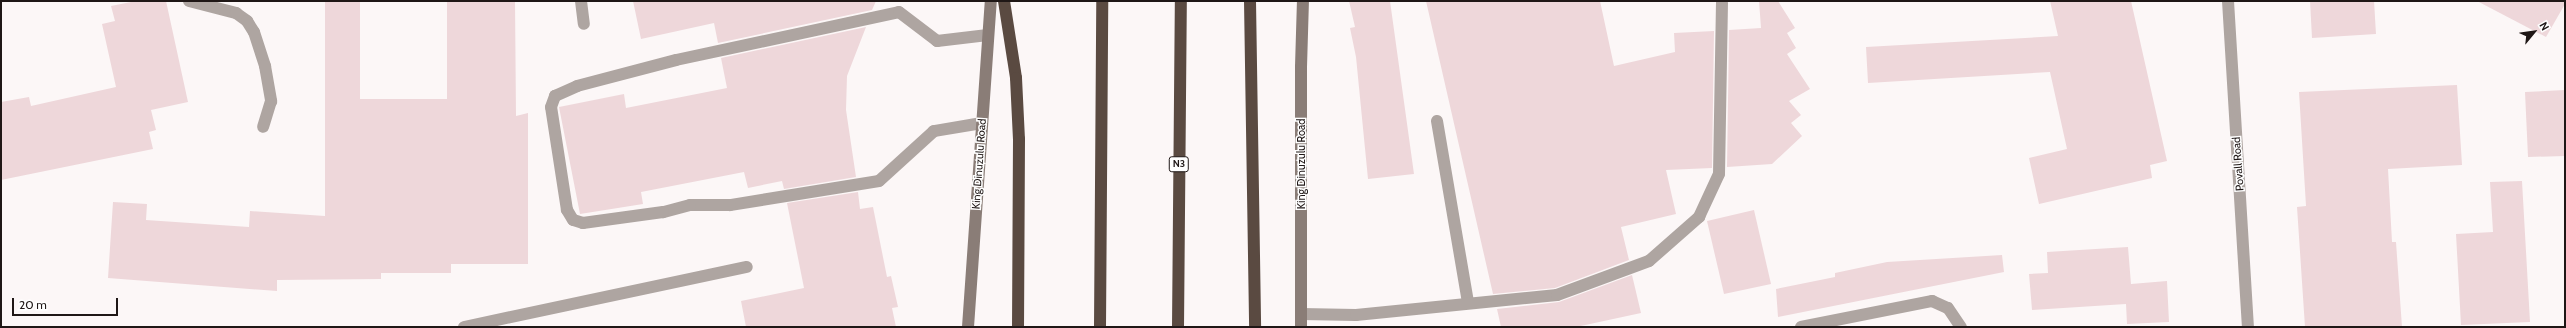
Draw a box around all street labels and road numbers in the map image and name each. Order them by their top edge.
street label: King Dinuzulu Road [969,118,989,210]
street label: King Dinuzulu Road [1294,119,1308,209]
street label: Povall Road [2230,136,2246,192]
road number: N3 [1168,156,1190,172]

